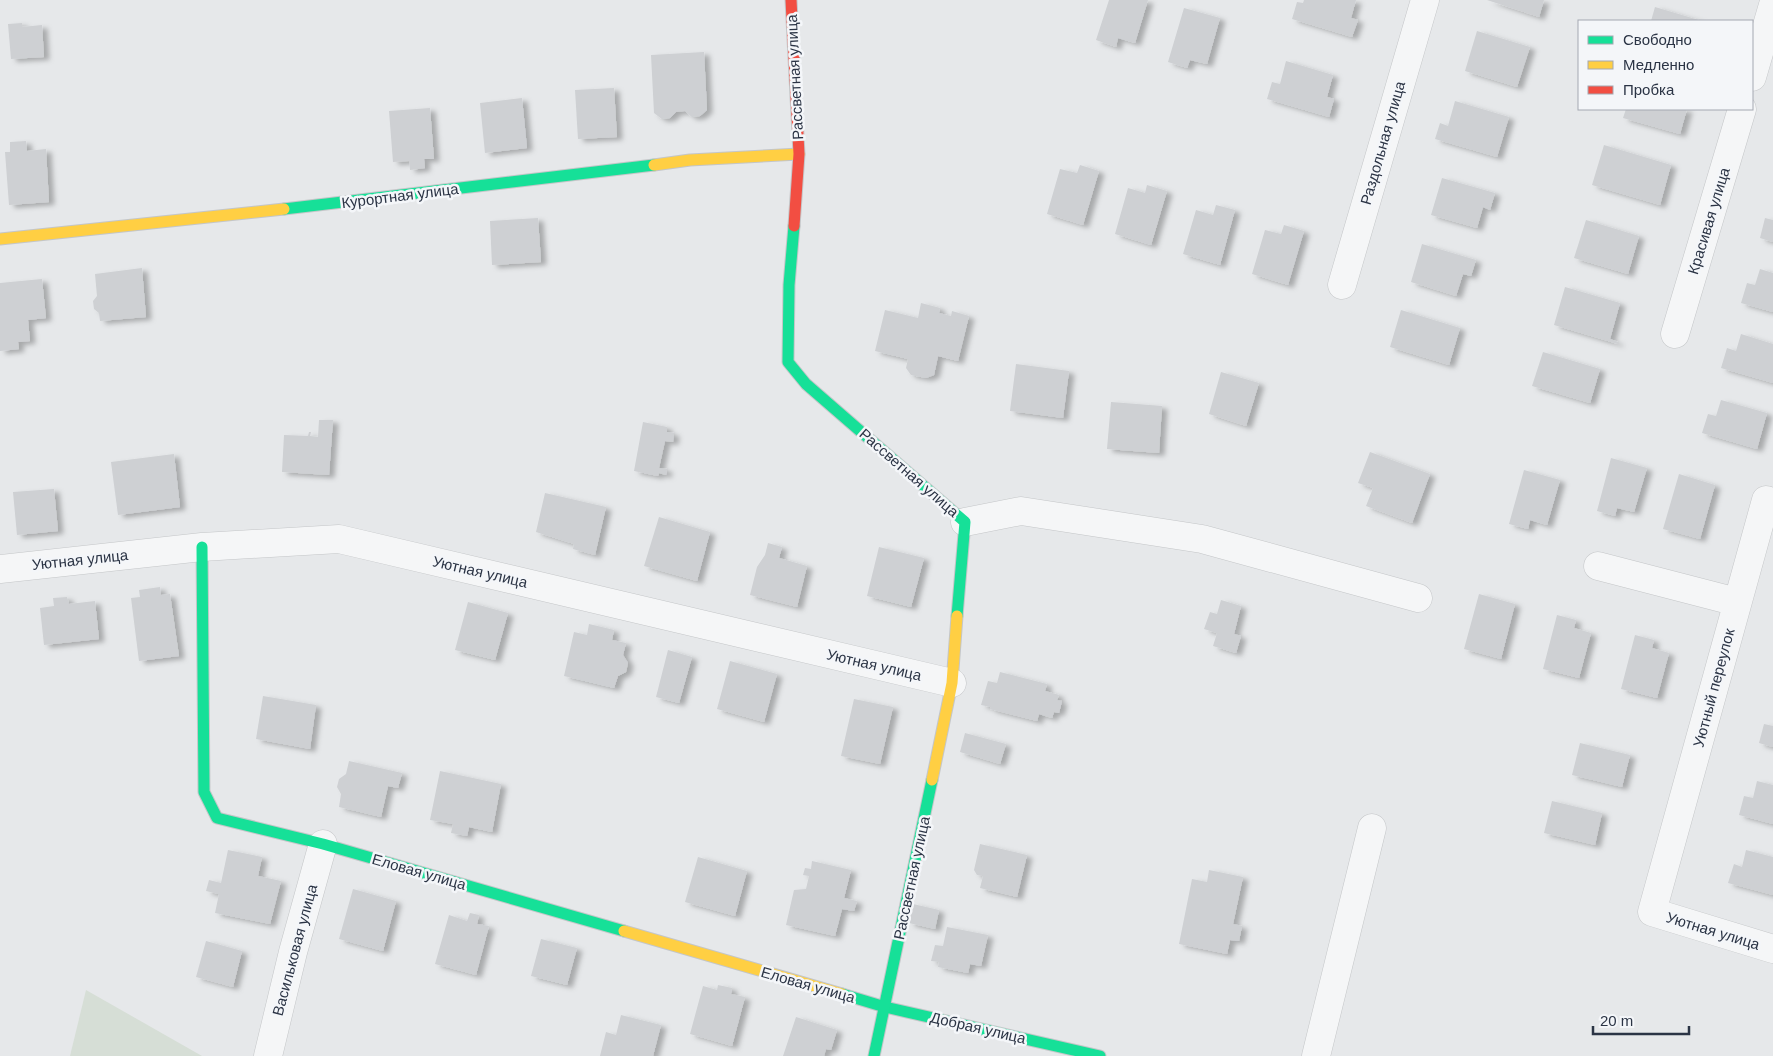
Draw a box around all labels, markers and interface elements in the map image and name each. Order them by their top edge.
street label: Рассветная улица [783,13,806,140]
legend [1578,20,1753,110]
text: Свободно [1623,31,1692,48]
text: Медленно [1623,56,1694,73]
street label: Раздольная улица [1357,79,1408,207]
text: Пробка [1623,81,1675,98]
street label: Красивая улица [1684,165,1733,276]
street label: Курортная улица [340,180,460,211]
street label: Рассветная улица [856,425,963,521]
street label: Уютная улица [31,546,130,573]
street label: Уютная улица [431,552,530,591]
street label: Уютный переулок [1689,626,1738,749]
street label: Уютная улица [825,645,924,684]
street label: Рассветная улица [890,814,933,941]
street label: Еловая улица [370,850,469,893]
street label: Васильковая улица [269,882,320,1018]
street label: Уютная улица [1664,908,1763,953]
street label: Еловая улица [759,963,858,1006]
scale bar [1593,1004,1689,1036]
street label: Добрая улица [929,1008,1028,1047]
text: 20 m [1600,1012,1633,1029]

